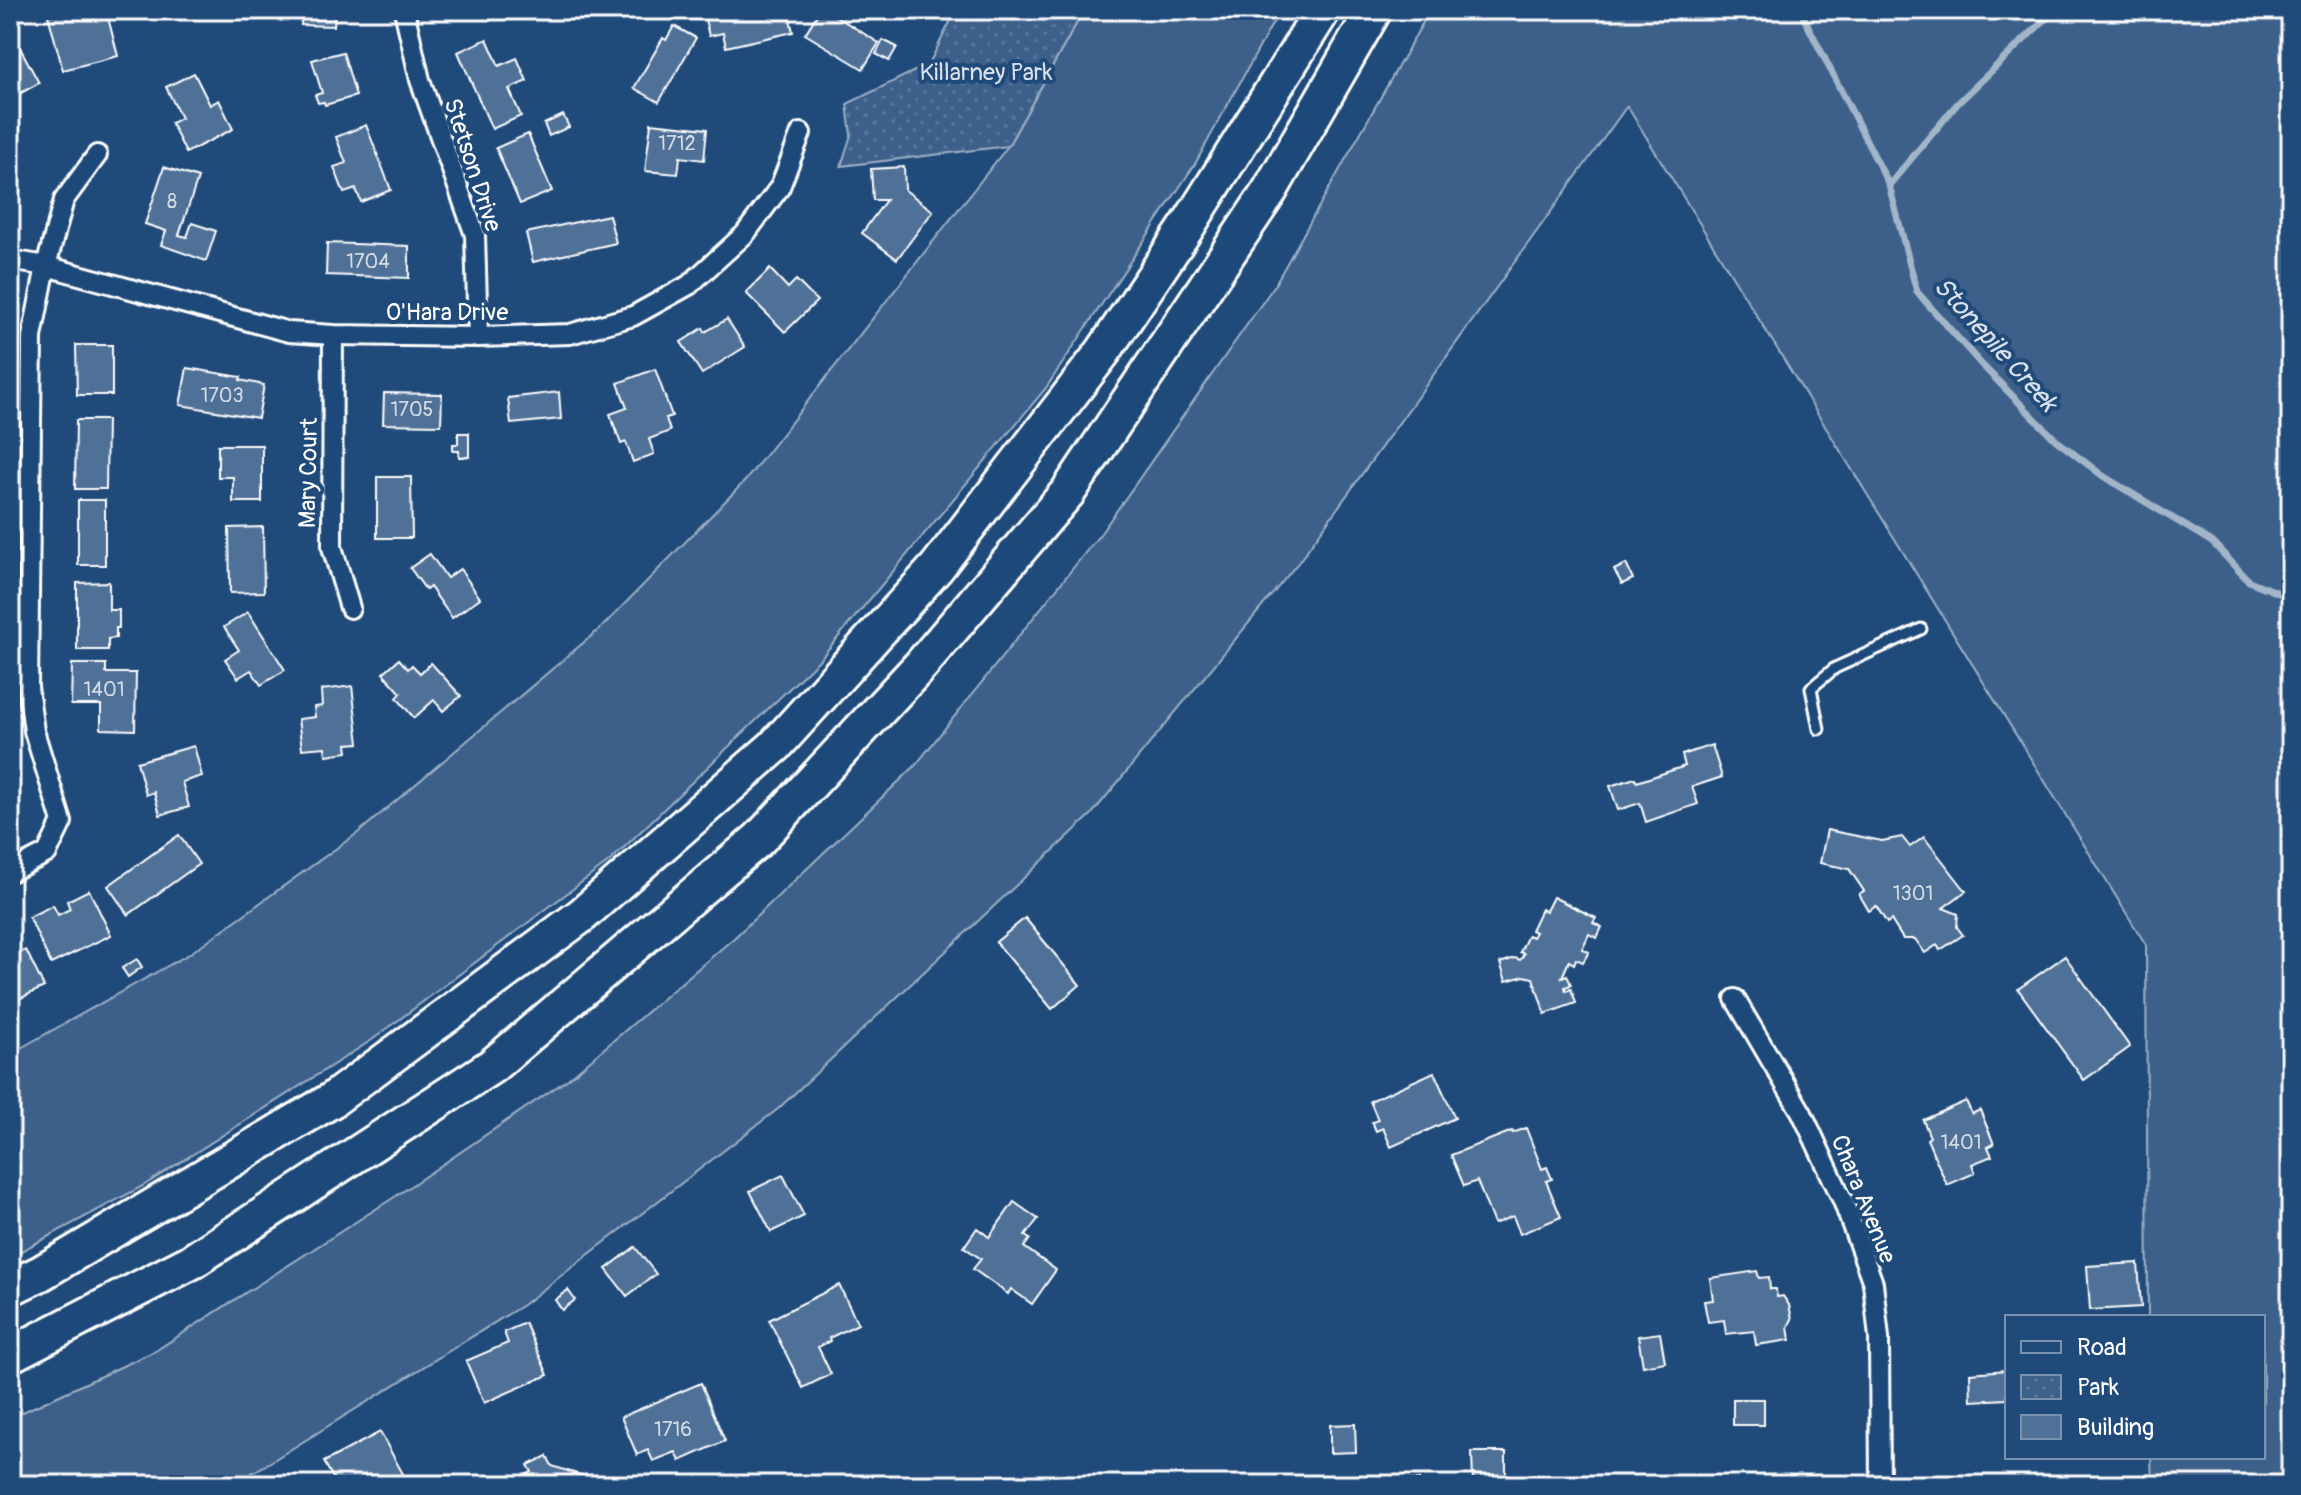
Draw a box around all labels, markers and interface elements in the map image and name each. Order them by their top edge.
park label: Killarney Park [920,58,1052,87]
street label: Stetson Drive [437,95,508,236]
house number: 1712 [658,131,696,156]
house number: 8 [167,189,177,214]
house number: 1704 [346,249,390,274]
water label: Stonepile Creek [1927,271,2065,420]
street label: O'Hara Drive [386,298,508,327]
house number: 1703 [200,383,244,408]
house number: 1705 [391,397,433,422]
street label: Mary Court [293,417,324,528]
house number: 1401 [84,677,124,702]
house number: 1301 [1893,881,1933,906]
house number: 1401 [1941,1130,1981,1155]
street label: Chara Avenue [1825,1131,1903,1268]
legend [2005,1315,2265,1459]
text: Road [2077,1333,2127,1362]
text: Park [2077,1373,2119,1402]
text: Building [2077,1413,2154,1442]
house number: 1716 [654,1417,692,1442]

